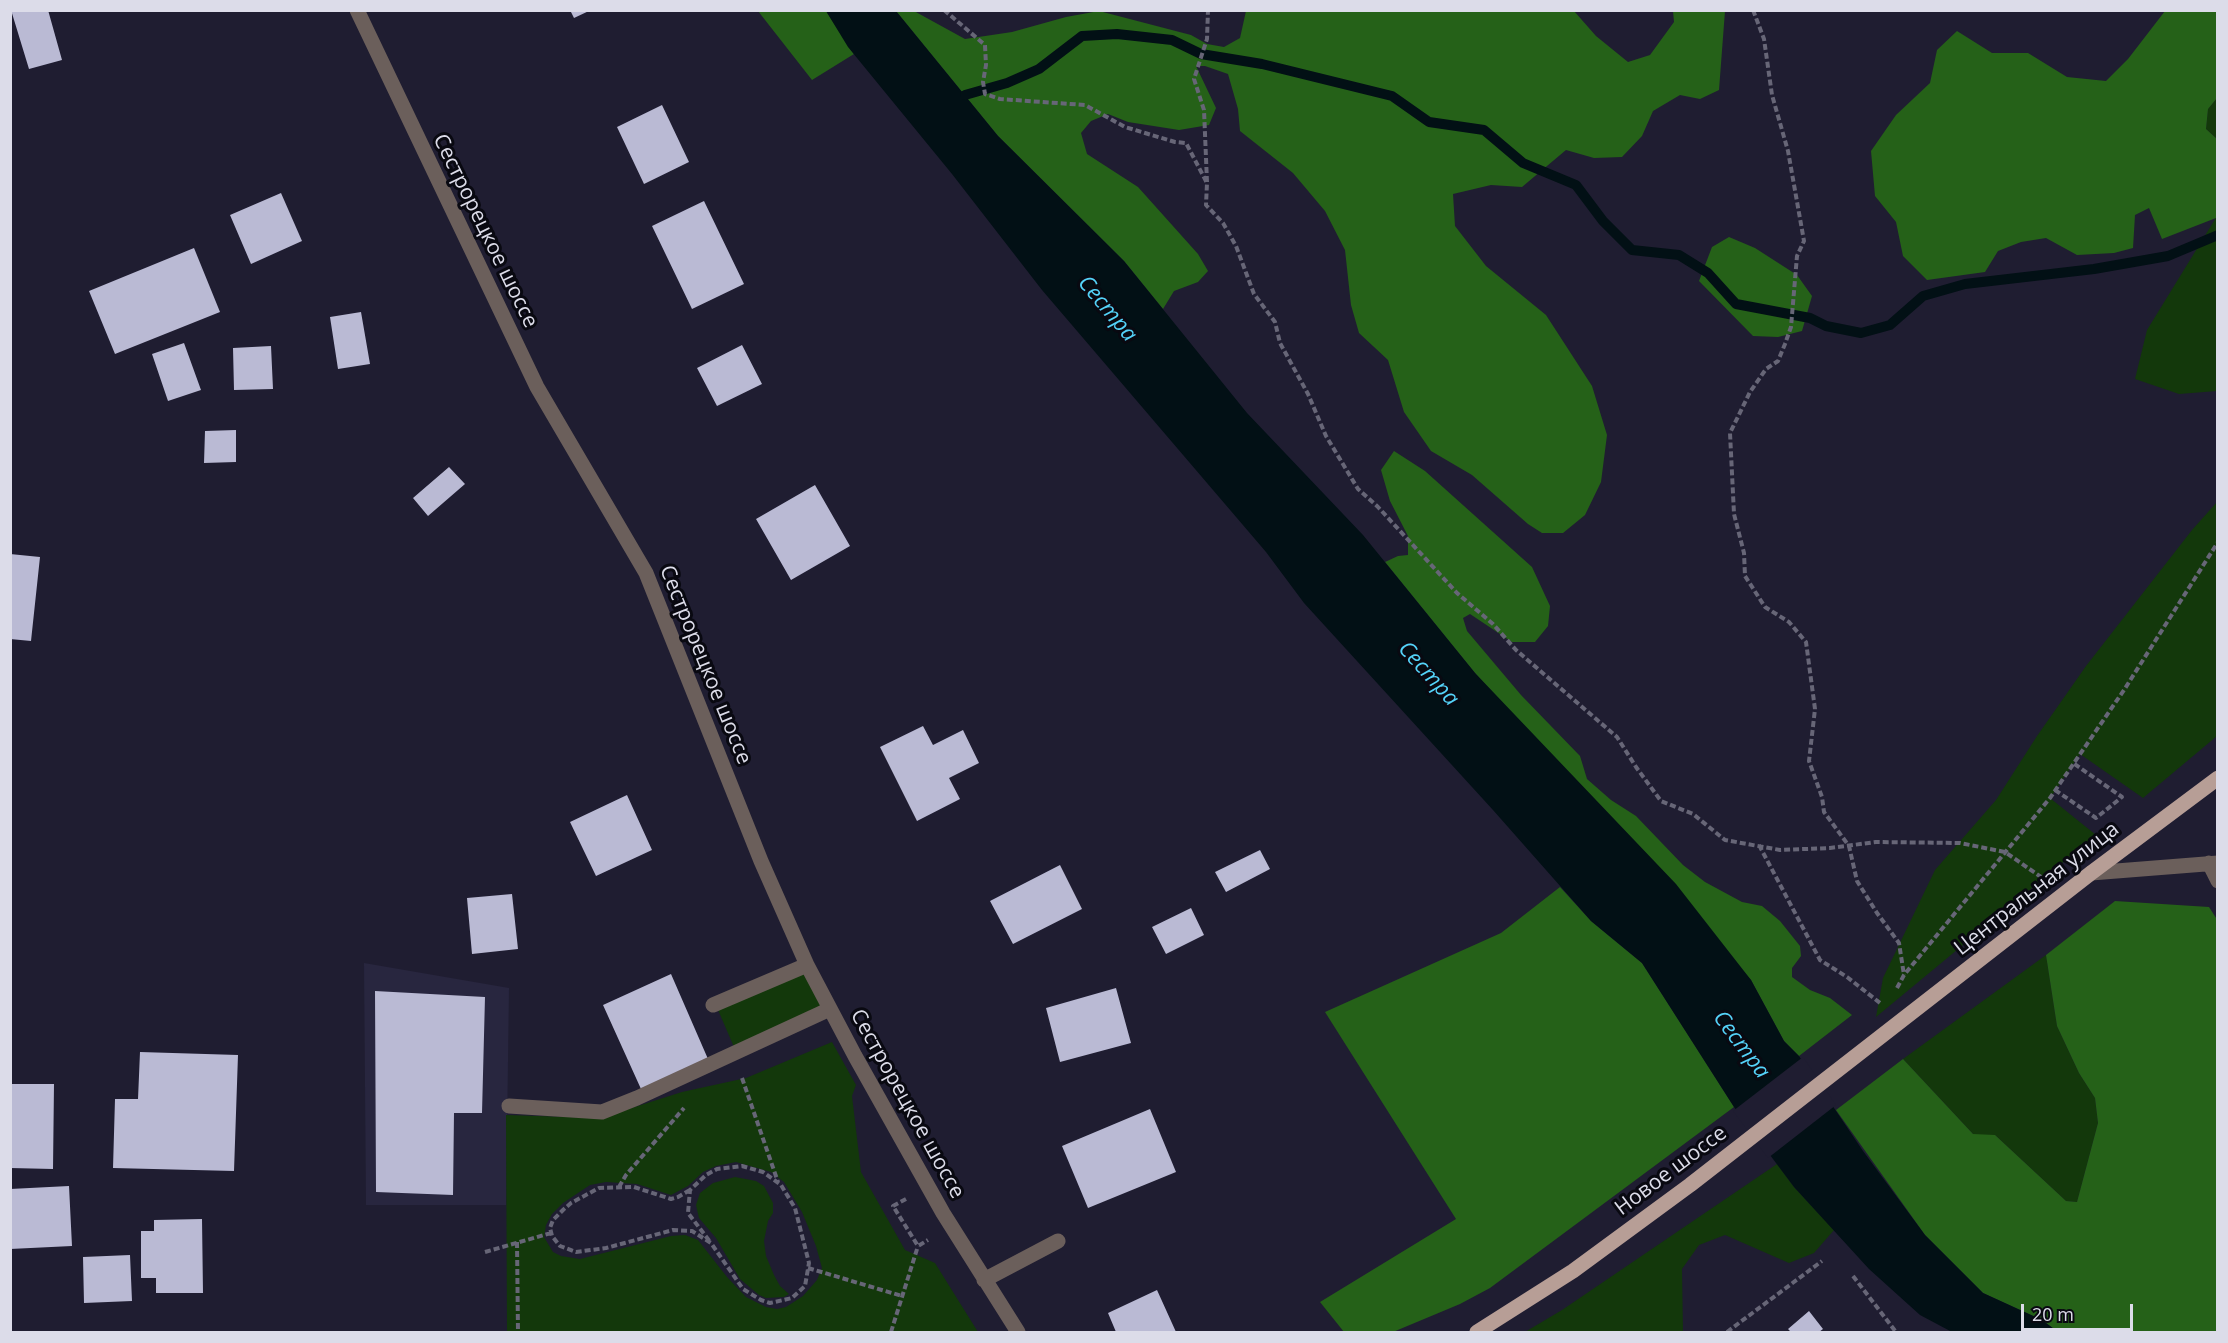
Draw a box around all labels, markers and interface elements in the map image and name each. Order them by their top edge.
street label: Сестрорецкое шоссе [427,130,543,332]
water label: Сестра [1072,271,1142,347]
street label: Сестрорецкое шоссе [654,562,756,768]
water label: Сестра [1392,636,1464,712]
street label: Центральная улица [1950,817,2124,961]
street label: Сестрорецкое шоссе [845,1005,969,1203]
water label: Сестра [1707,1006,1775,1084]
street label: Новое шоссе [1610,1121,1732,1221]
scale bar [2024,1292,2136,1330]
text: 20 m [2032,1302,2074,1326]

